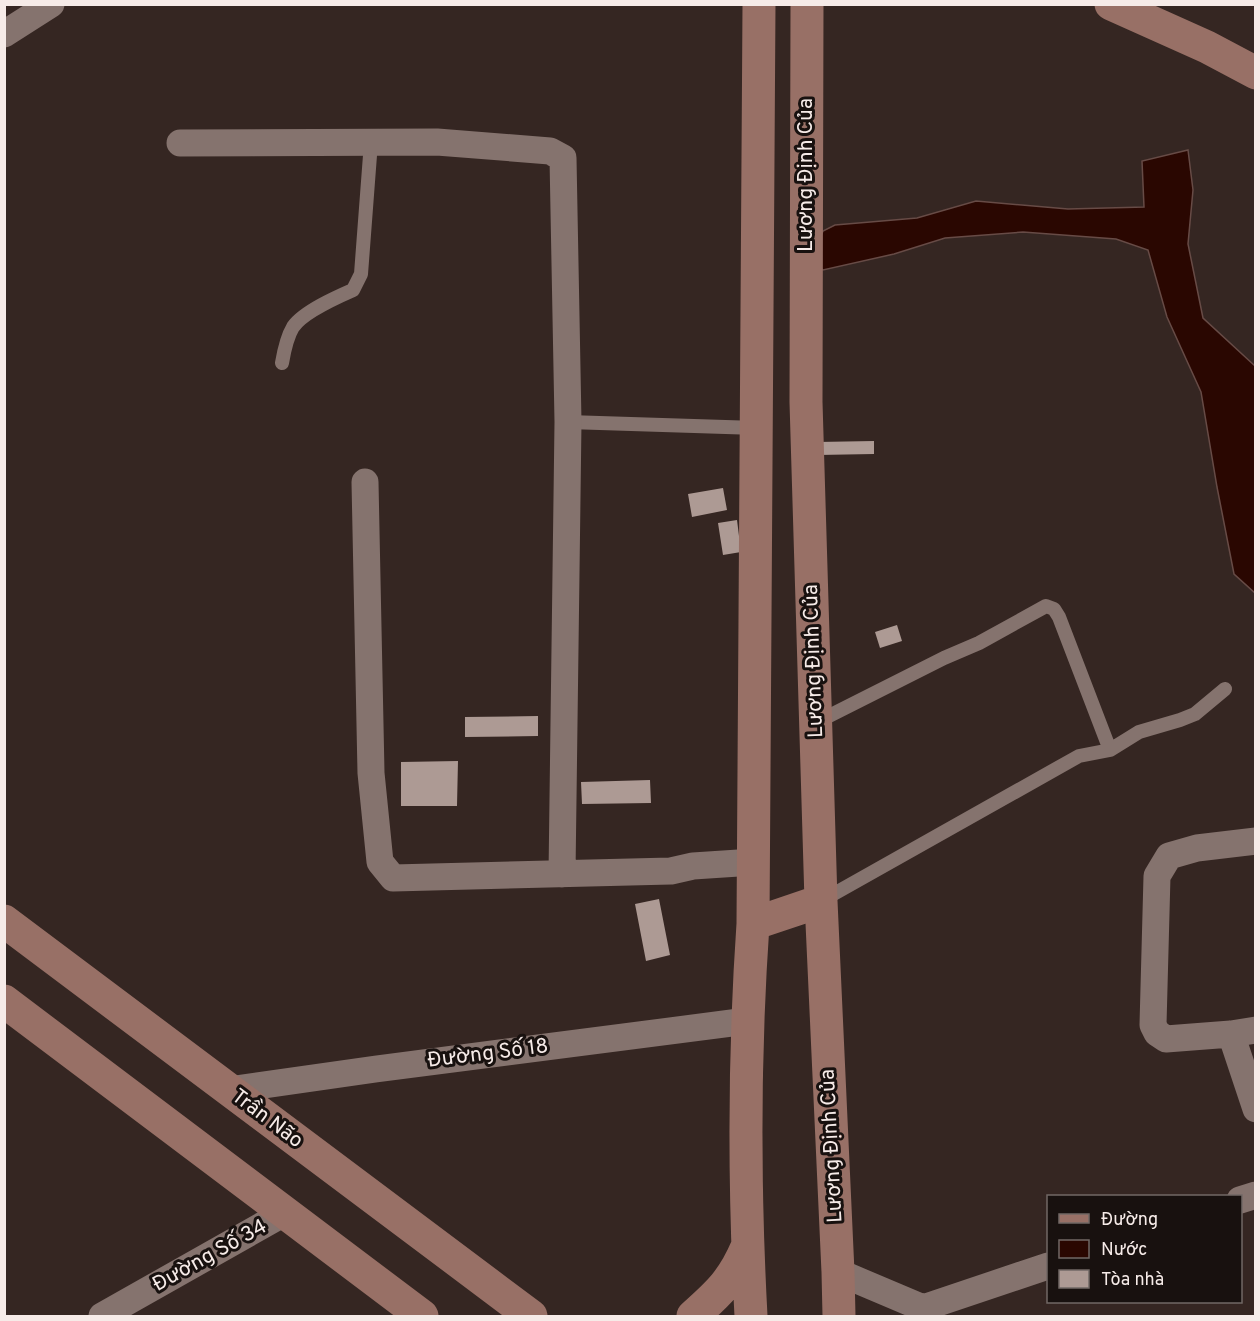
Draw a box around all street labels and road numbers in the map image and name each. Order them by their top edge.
street label: Lương Định Của [793,98,820,252]
street label: Lương Định Của [798,584,830,738]
street label: Đường Số 18 [426,1033,550,1075]
street label: Lương Định Của [814,1068,850,1224]
street label: Trần Não [226,1083,308,1155]
street label: Đường Số 34 [148,1213,272,1299]

